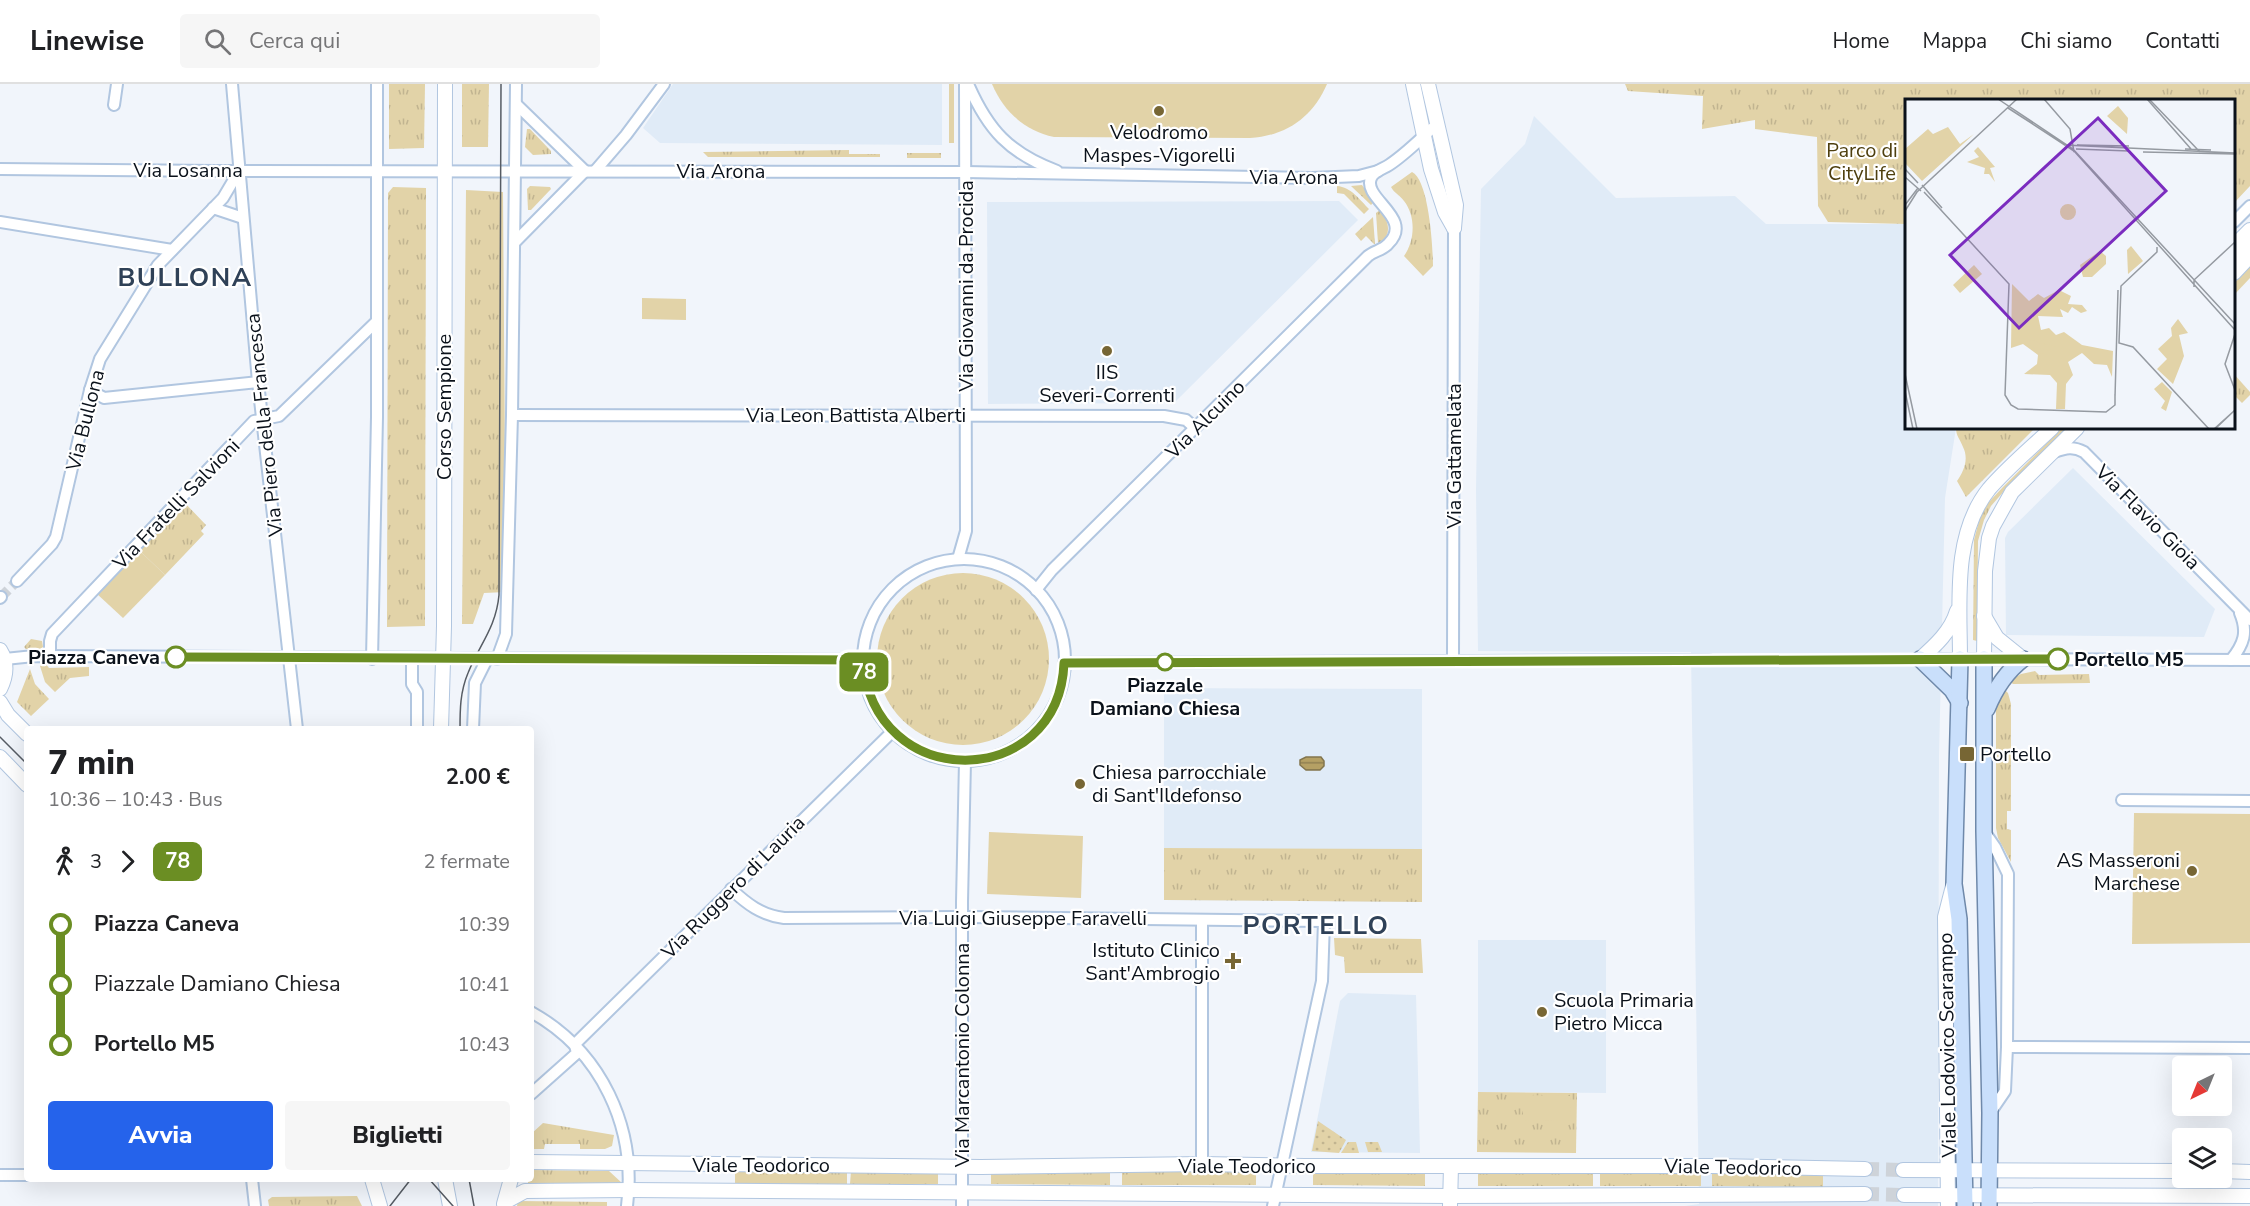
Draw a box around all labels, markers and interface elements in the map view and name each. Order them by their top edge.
search box [180,14,600,68]
text: Linewise [30,22,144,60]
icon: search [201,25,234,58]
text: Cerca qui [249,26,340,56]
text: Home [1833,27,1889,55]
text: Mappa [1922,27,1987,55]
text: Chi siamo [2020,27,2112,55]
text: Contatti [2145,27,2220,55]
inset map [1905,99,2235,429]
marker: Velodromo Maspes-Vigorelli [1152,104,1166,118]
place label: Velodromo Maspes-Vigorelli [1083,119,1235,169]
park label: Parco di CityLife [1826,137,1898,187]
street label: Via Losanna [132,157,243,184]
street label: Via Arona [676,158,765,185]
street label: Via Arona [1249,164,1338,191]
street label: Via Giovanni da Procida [953,180,980,393]
district label: BULLONA [117,260,253,295]
street label: Via Piero della Francesca [239,312,290,539]
street label: Corso Sempione [431,334,458,480]
marker: IIS Severi-Correnti [1100,344,1114,358]
place label: IIS Severi-Correnti [1039,359,1175,409]
street label: Via Bullona [60,367,111,475]
street label: Via Alcuino [1159,374,1251,466]
street label: Via Gattamelata [1441,383,1468,530]
street label: Via Leon Battista Alberti [745,402,966,429]
street label: Via Fratelli Salvioni [106,433,246,576]
street label: Via Flavio Gioia [2089,458,2206,576]
place label: Piazza Caneva [28,644,160,671]
marker: Piazza Caneva [165,646,187,668]
place label: Portello M5 [2074,646,2184,673]
marker: Portello M5 [2047,648,2069,670]
line badge: 78 [837,652,891,692]
marker: Piazzale Damiano Chiesa [1156,653,1174,671]
text: 78 [851,658,877,686]
place label: Piazzale Damiano Chiesa [1090,672,1240,722]
text: 7 min [48,741,135,786]
place label: Portello [1980,741,2051,768]
marker: Portello [1958,745,1976,763]
place label: Chiesa parrocchiale di Sant'Ildefonso [1092,759,1266,809]
text: 2.00 € [446,762,510,792]
marker: Chiesa parrocchiale di Sant'Ildefonso [1073,777,1087,791]
text: 10:36 – 10:43 · Bus [48,786,223,813]
street label: Via Ruggero di Lauria [655,810,811,966]
icon: walk [48,845,81,878]
icon: forward [111,845,144,878]
text: 78 [165,847,190,875]
place label: AS Masseroni Marchese [2056,847,2180,897]
text: 3 [90,848,102,875]
text: 2 fermate [423,848,510,875]
marker: AS Masseroni Marchese [2185,864,2199,878]
street label: Via Luigi Giuseppe Faravelli [898,905,1147,932]
district label: PORTELLO [1243,908,1389,943]
text: Piazza Caneva [94,909,239,939]
text: 10:39 [457,911,510,938]
street label: Viale Lodovico Scarampo [1932,932,1963,1159]
place label: Istituto Clinico Sant'Ambrogio [1085,937,1220,987]
street label: Via Marcantonio Colonna [949,943,976,1168]
marker: Istituto Clinico Sant'Ambrogio [1224,952,1242,970]
text: Piazzale Damiano Chiesa [94,969,341,999]
text: 10:41 [457,971,510,998]
place label: Scuola Primaria Pietro Micca [1554,987,1694,1037]
marker: Scuola Primaria Pietro Micca [1535,1005,1549,1019]
text: Portello M5 [94,1029,215,1059]
text: 10:43 [457,1031,510,1058]
north arrow [2172,1056,2232,1116]
map controls [2172,1056,2232,1188]
button: Avvia [48,1101,273,1170]
button: Biglietti [285,1101,510,1170]
button: layers [2172,1128,2232,1188]
street label: Viale Teodorico [691,1152,830,1179]
street label: Viale Teodorico [1177,1153,1316,1180]
street label: Viale Teodorico [1663,1153,1802,1182]

